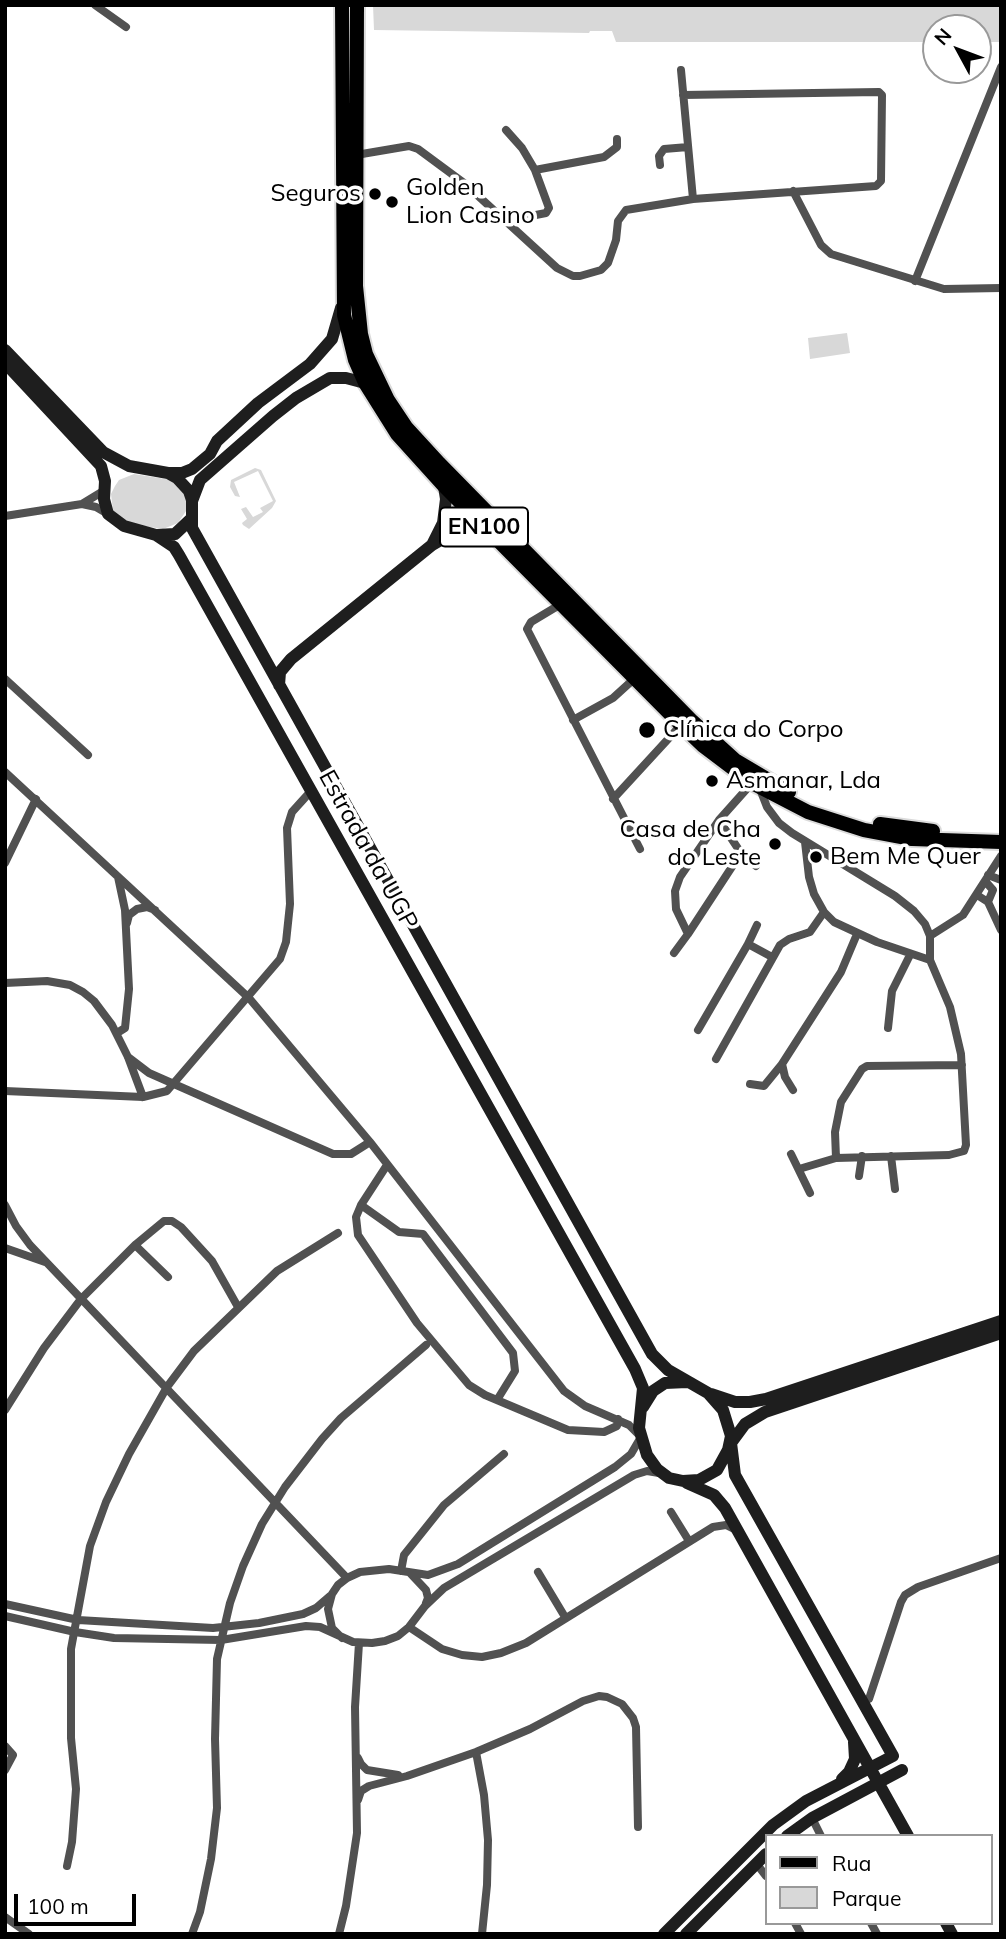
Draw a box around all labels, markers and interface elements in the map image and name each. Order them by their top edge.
north arrow [922,14,992,84]
text: N [929,23,956,50]
place label: Golden Lion Casino [406,174,535,230]
place label: Seguros [271,180,361,208]
marker: Seguros [367,186,383,202]
marker: Golden Lion Casino [384,194,400,210]
road number: EN100 [440,508,528,547]
place label: Clínica do Corpo [663,716,844,744]
marker: Clínica do Corpo [637,720,657,740]
street label: Estrada da UGP [312,765,424,935]
place label: Asmanar, Lda [726,767,881,795]
marker: Asmanar, Lda [704,773,720,789]
place label: Casa de Cha do Leste [619,816,761,872]
marker: Casa de Cha do Leste [767,836,783,852]
place label: Bem Me Quer [830,843,981,871]
marker: Bem Me Quer [808,849,824,865]
legend [764,1834,992,1925]
text: Rua [832,1850,871,1876]
scale bar [18,1880,140,1924]
text: Parque [832,1885,901,1911]
text: 100 m [27,1893,89,1919]

